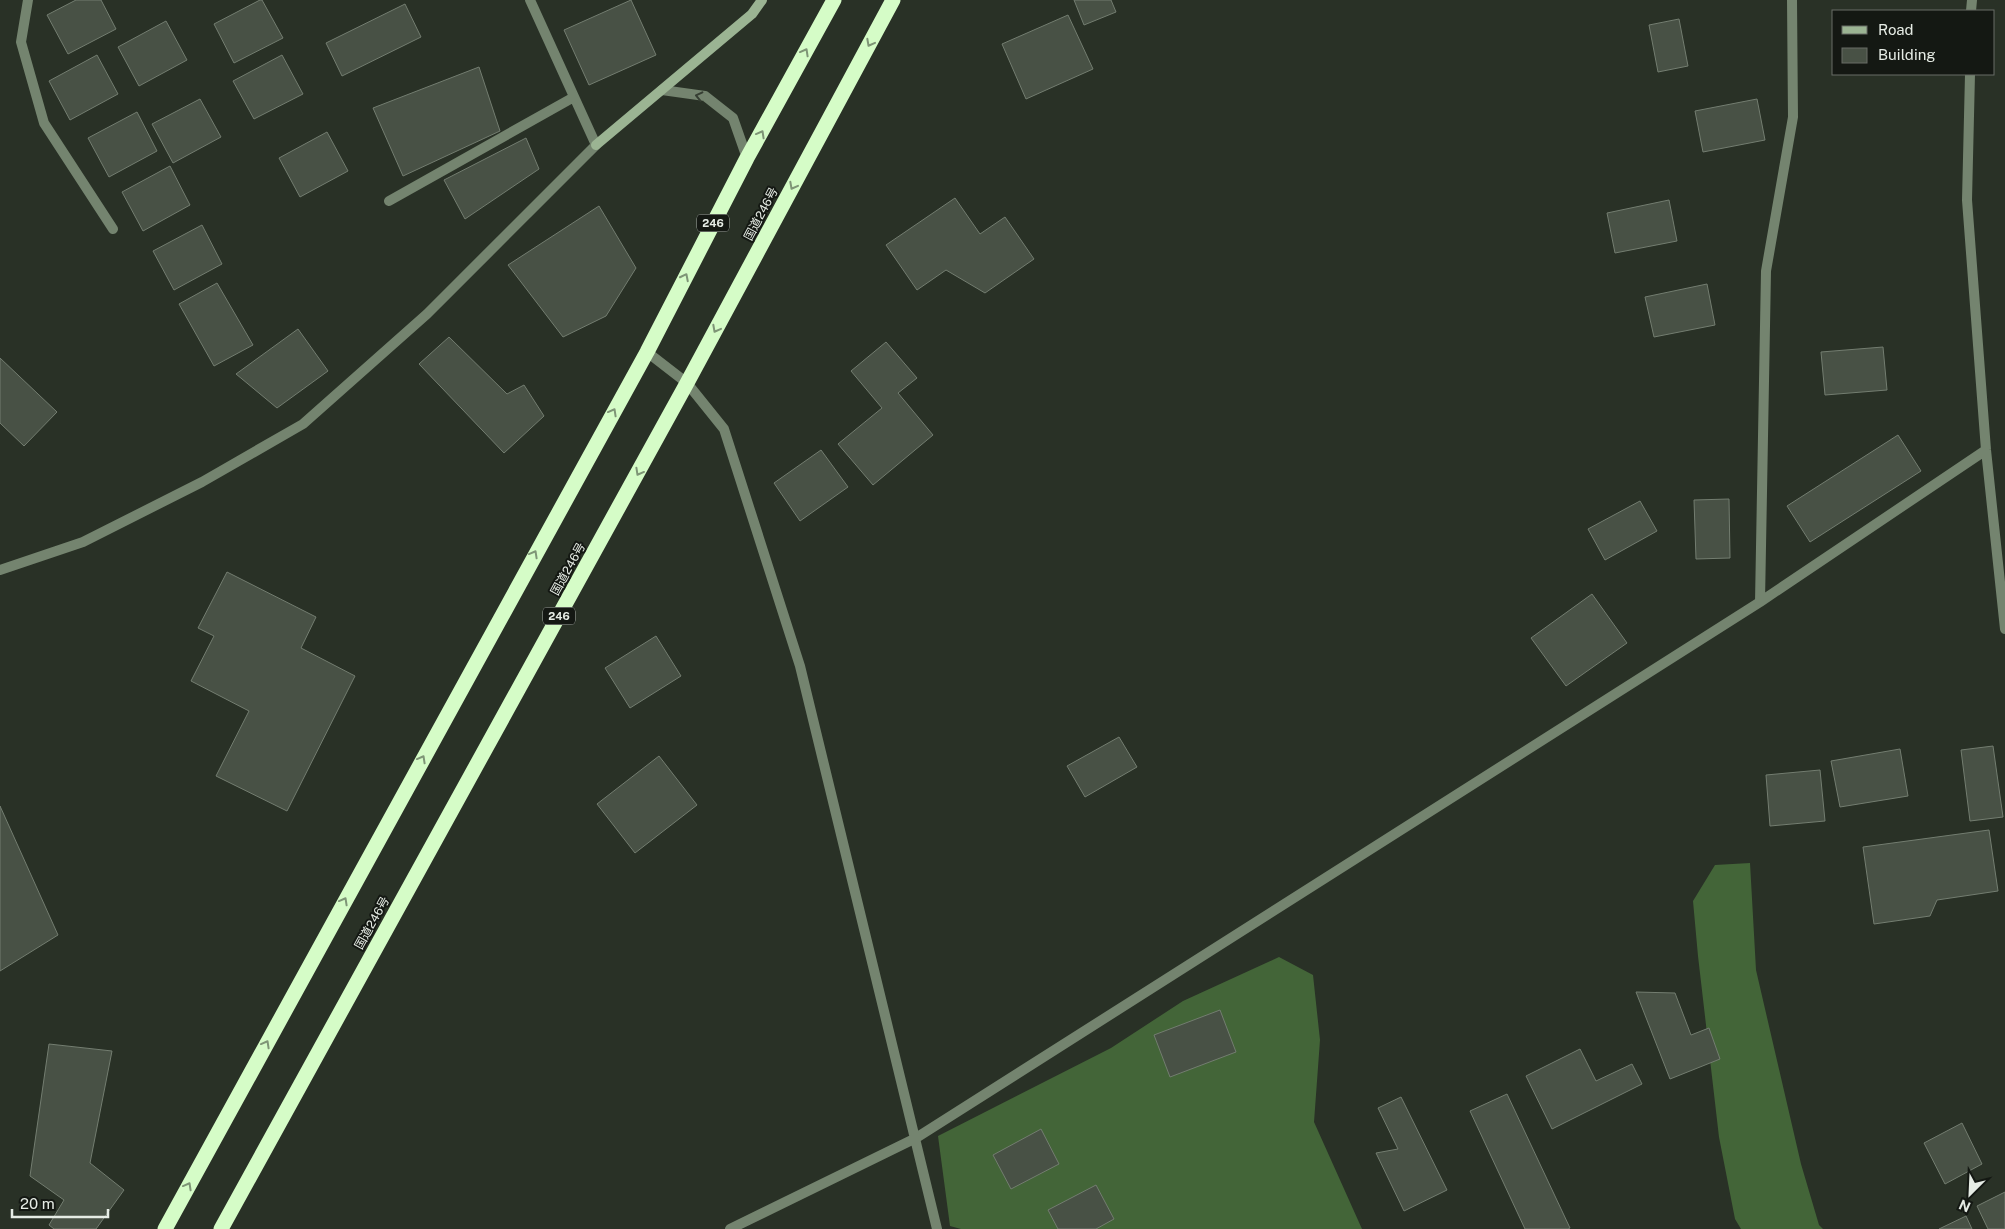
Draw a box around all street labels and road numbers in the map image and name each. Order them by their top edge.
street label: 国道246号 [741,185,781,243]
road number: 246 [697,214,729,232]
street label: 国道246号 [548,540,588,598]
road number: 246 [543,608,575,624]
street label: 国道246号 [352,894,392,952]

